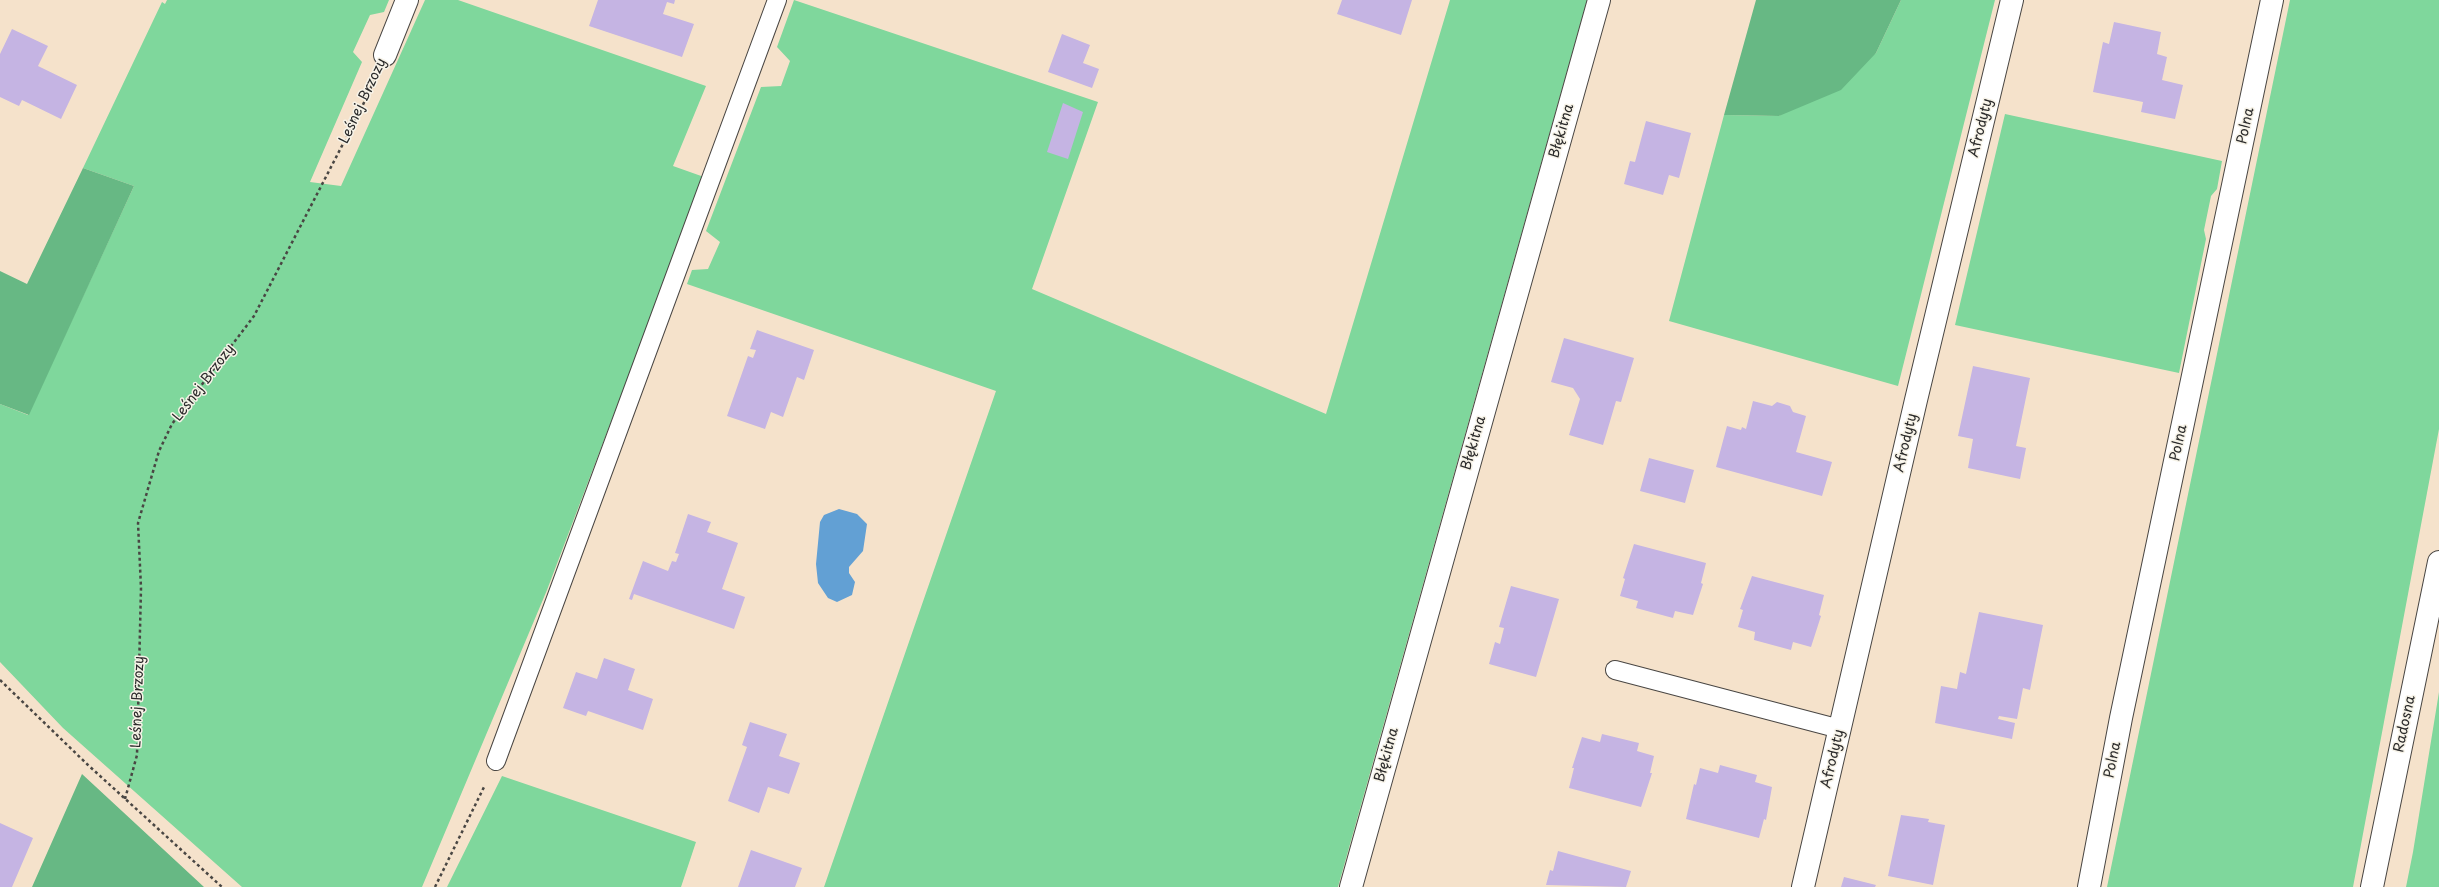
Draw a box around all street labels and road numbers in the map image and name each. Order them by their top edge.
street label: Leśnej Brzozy [336,56,390,146]
street label: Afrodyty [1966,97,1996,159]
street label: Błękitna [1546,102,1578,160]
street label: Polna [2234,106,2258,146]
street label: Leśnej Brzozy [170,341,238,425]
street label: Afrodyty [1891,412,1921,474]
street label: Błękitna [1458,414,1490,472]
street label: Polna [2167,423,2191,463]
street label: Leśnej Brzozy [128,656,148,748]
street label: Radosna [2391,694,2419,754]
street label: Błękitna [1372,726,1402,784]
street label: Afrodyty [1818,728,1848,790]
street label: Polna [2101,740,2125,780]

